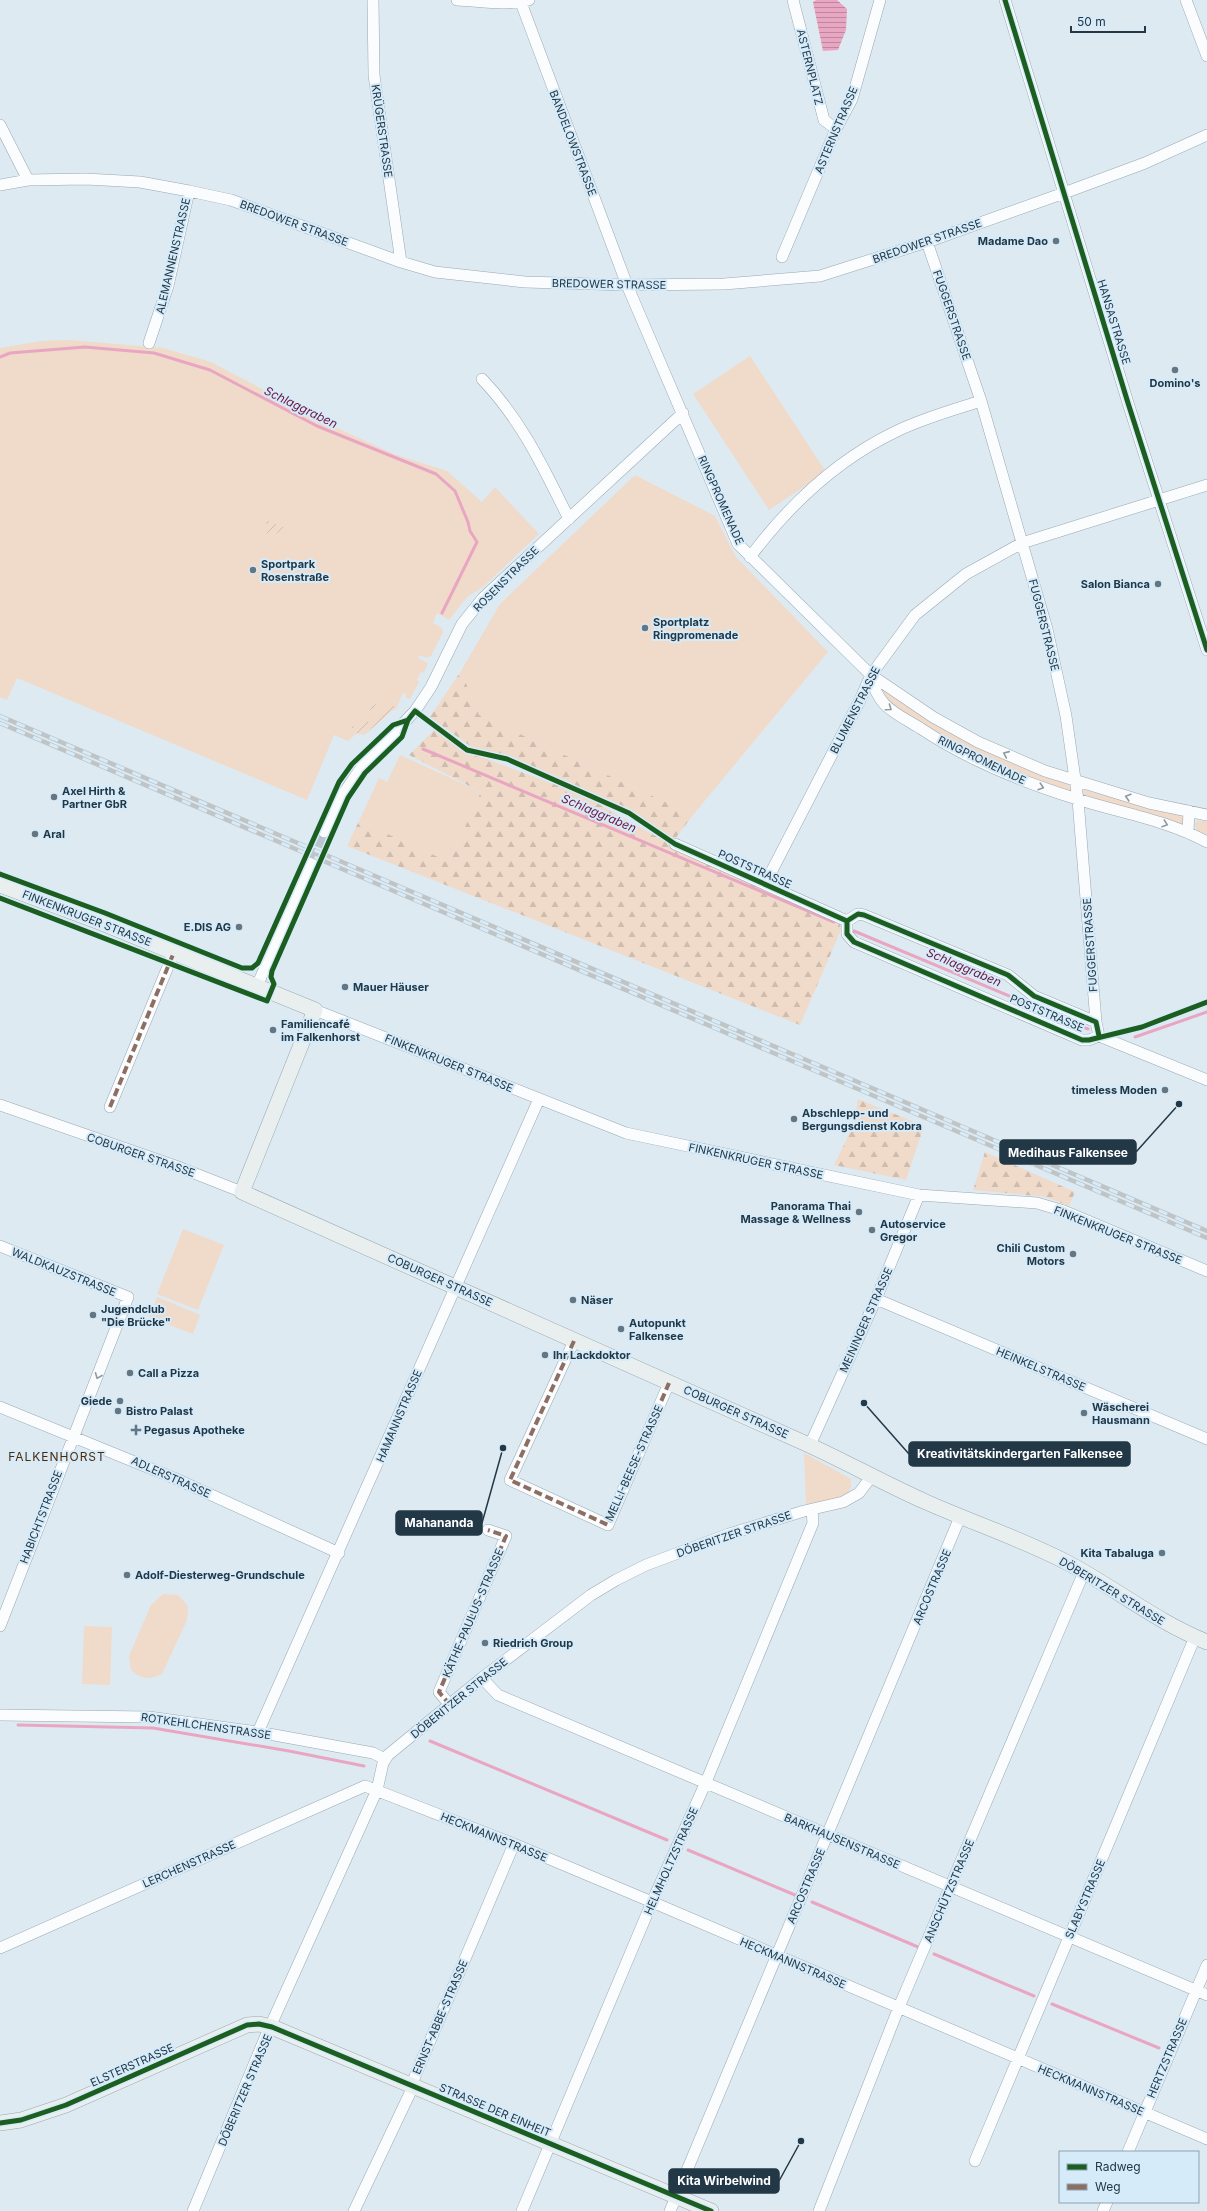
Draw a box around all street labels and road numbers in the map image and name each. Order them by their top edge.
street label: ASTERNPLATZ [794,28,826,106]
street label: KRÜGERSTRASSE [369,83,395,179]
street label: ASTERNSTRASSE [811,84,861,176]
street label: BANDELOWSTRASSE [546,88,600,198]
street label: ALEMANNENSTRASSE [153,196,193,316]
street label: BREDOWER STRASSE [238,197,350,249]
street label: BREDOWER STRASSE [871,216,983,266]
street label: FUGGERSTRASSE [930,268,974,362]
street label: BREDOWER STRASSE [552,276,666,292]
street label: HANSASTRASSE [1094,278,1134,366]
street label: RINGPROMENADE [695,453,747,547]
street label: ROSENSTRASSE [470,543,542,615]
street label: FUGGERSTRASSE [1026,578,1062,672]
street label: BLUMENSTRASSE [827,664,883,756]
street label: RINGPROMENADE [936,733,1028,787]
street label: POSTSTRASSE [716,847,794,891]
street label: FINKENKRUGER STRASSE [20,887,154,949]
street label: FUGGERSTRASSE [1080,897,1100,993]
street label: POSTSTRASSE [1008,991,1086,1035]
street label: FINKENKRUGER STRASSE [383,1031,515,1095]
street label: COBURGER STRASSE [85,1130,197,1180]
street label: FINKENKRUGER STRASSE [687,1140,825,1182]
street label: FINKENKRUGER STRASSE [1052,1203,1184,1267]
street label: WALDKAUZSTRASSE [10,1245,118,1299]
street label: COBURGER STRASSE [385,1251,495,1309]
street label: MEININGER STRASSE [837,1265,895,1375]
street label: HEINKELSTRASSE [994,1344,1088,1394]
street label: HAMANNSTRASSE [373,1368,425,1464]
street label: COBURGER STRASSE [681,1383,791,1441]
street label: MELLI-BEESE-STRASSE [602,1403,666,1523]
street label: ADLERSTRASSE [129,1453,213,1501]
street label: HABICHTSTRASSE [17,1468,65,1566]
street label: DÖBERITZER STRASSE [675,1508,793,1560]
street label: KÄTHE-PAULUS-STRASSE [439,1546,507,1680]
street label: ARCOSTRASSE [910,1547,954,1627]
street label: DÖBERITZER STRASSE [1057,1554,1167,1628]
street label: DÖBERITZER STRASSE [408,1655,510,1741]
street label: ROTKEHLCHENSTRASSE [140,1710,272,1742]
street label: HELMHOLTZSTRASSE [641,1805,701,1917]
street label: HECKMANNSTRASSE [439,1809,549,1865]
street label: BARKHAUSENSTRASSE [782,1810,902,1872]
street label: LERCHENSTRASSE [140,1837,238,1891]
street label: ANSCHÜTZSTRASSE [921,1837,977,1945]
street label: ARCOSTRASSE [784,1846,828,1926]
street label: SLABYSTRASSE [1062,1857,1108,1941]
street label: HECKMANNSTRASSE [738,1934,848,1992]
street label: ERNST-ABBE-STRASSE [409,1958,471,2076]
street label: HERTZSTRASSE [1144,2016,1190,2100]
street label: DÖBERITZER STRASSE [215,2032,275,2148]
street label: ELSTERSTRASSE [88,2040,176,2090]
street label: HECKMANNSTRASSE [1036,2061,1146,2119]
street label: STRASSE DER EINHEIT [437,2080,553,2140]

